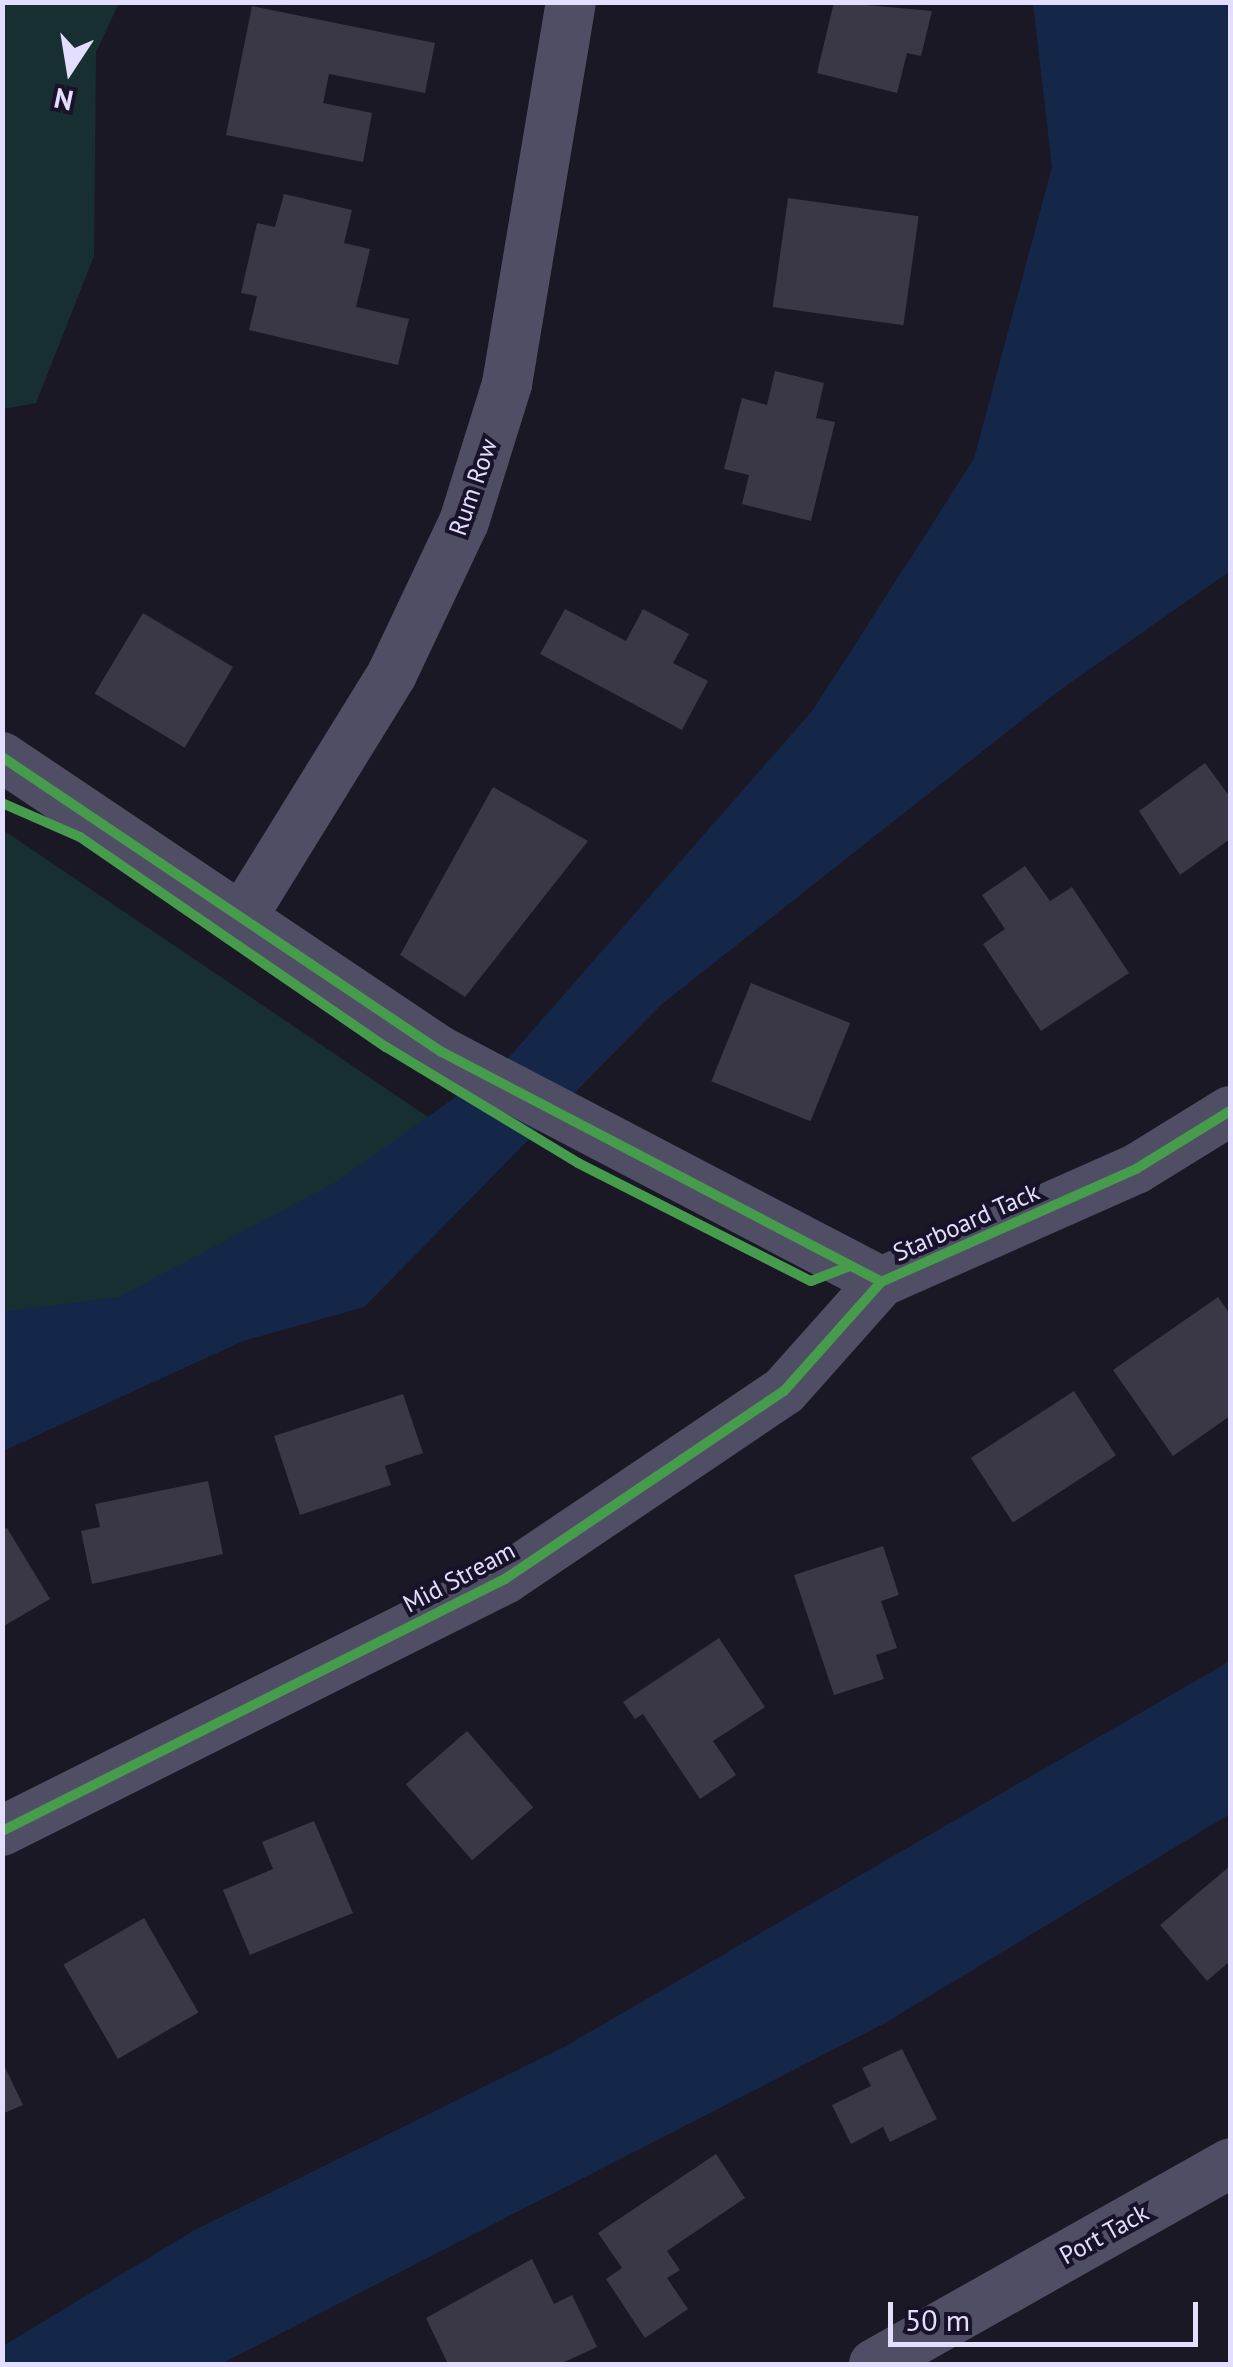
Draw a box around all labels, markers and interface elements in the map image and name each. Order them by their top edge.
north arrow [20,20,120,120]
text: N [51,80,77,120]
street label: Rum Row [442,435,504,539]
street label: Starboard Tack [888,1176,1044,1268]
street label: Mid Stream [398,1535,520,1619]
street label: Port Tack [1054,2197,1154,2271]
scale bar [893,2282,1203,2344]
text: 50 m [905,2300,970,2339]

